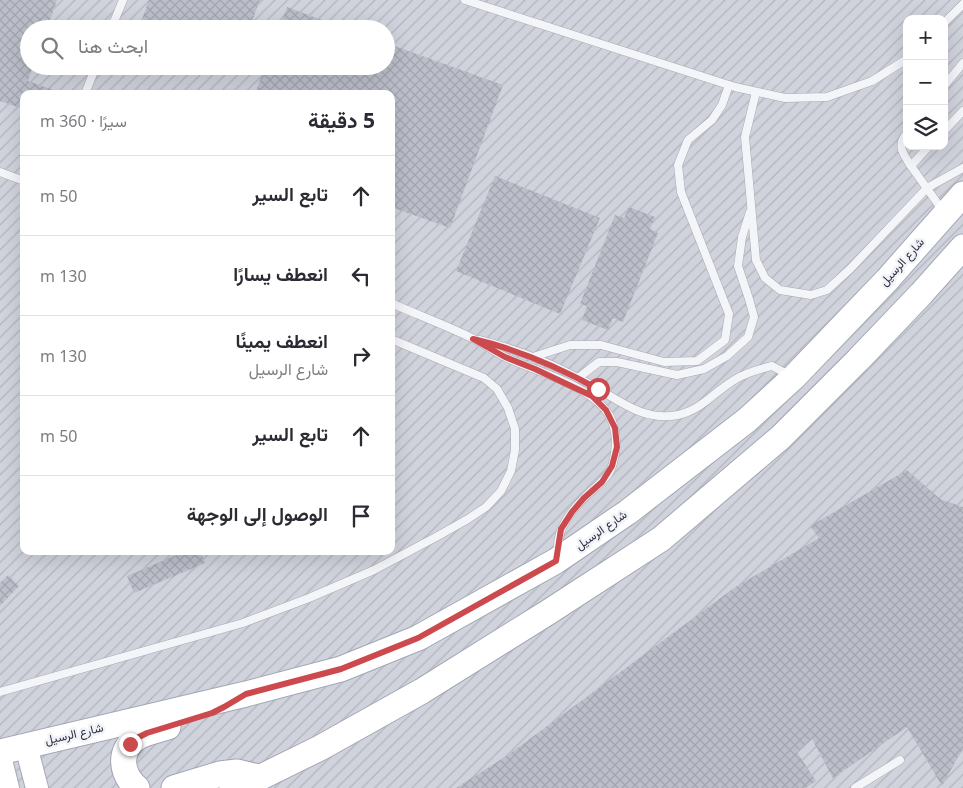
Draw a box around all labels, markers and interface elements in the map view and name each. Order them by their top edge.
map controls [903,15,948,150]
button: + [903,15,948,60]
search box [20,20,395,75]
text: ابحث هنا [78,33,148,59]
icon: search [38,34,66,62]
button: − [903,60,948,105]
button: layers [903,105,948,150]
text: 5 دقيقة [308,106,375,134]
text: سيرًا · 360 m [40,110,127,132]
text: تابع السير [252,181,328,207]
icon: ahead [347,182,375,210]
text: 50 m [40,185,77,207]
street label: شارع الرسيل [875,234,929,290]
text: انعطف يسارًا [233,261,328,287]
icon: left [347,262,375,290]
text: 130 m [40,265,87,287]
text: انعطف يمينًا [235,328,328,354]
icon: right [347,342,375,370]
text: 130 m [40,345,87,367]
text: شارع الرسيل [249,358,328,380]
route start [587,378,610,401]
text: تابع السير [252,421,328,447]
icon: ahead [347,422,375,450]
text: 50 m [40,425,77,447]
text: الوصول إلى الوجهة [187,501,328,527]
icon: arrive [347,502,375,530]
street label: شارع الرسيل [571,506,631,554]
street label: شارع الرسيل [43,719,105,749]
route end [119,733,142,756]

